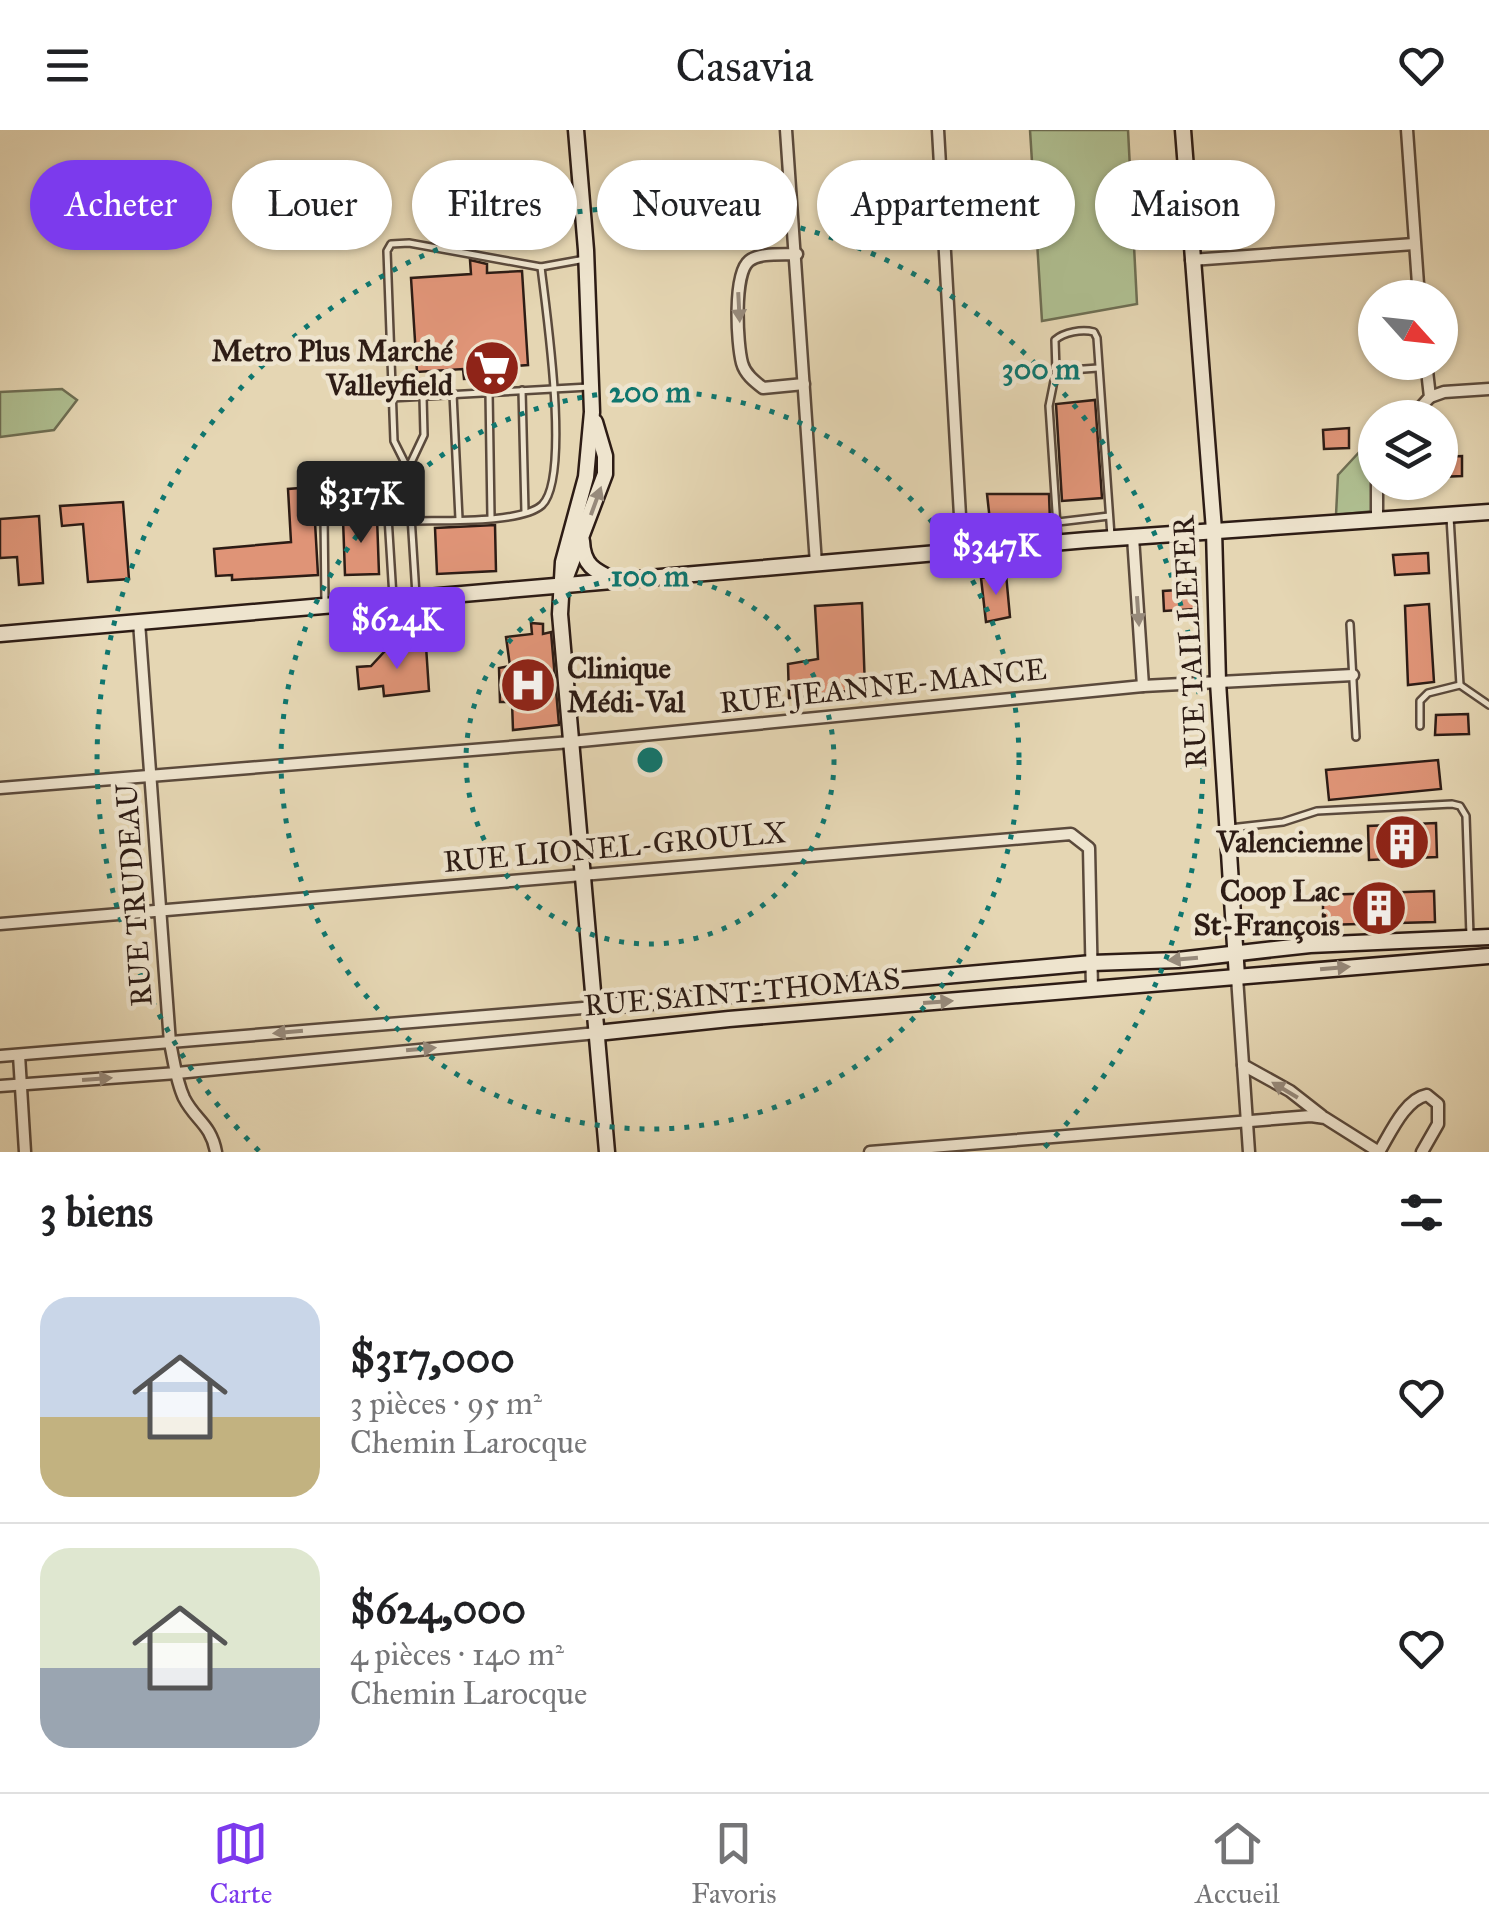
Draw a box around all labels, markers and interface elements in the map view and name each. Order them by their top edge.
icon: menu [40,38,95,93]
text: Casavia [676,38,813,93]
icon: heart [1394,38,1449,93]
chip: Acheter [30,160,212,250]
chip: Louer [232,160,392,250]
chip: Filtres [412,160,577,250]
chip: Nouveau [597,160,797,250]
chip: Appartement [817,160,1075,250]
chip: Maison [1095,160,1275,250]
north arrow [1358,280,1458,380]
map controls [1358,280,1458,500]
one-way arrow [731,292,747,324]
place label: Metro Plus Marché Valleyfield [211,333,454,403]
supermarket icon: Metro Plus Marché Valleyfield [462,338,522,398]
text: 300 m [1002,351,1081,387]
text: 200 m [609,374,691,410]
button: layers [1358,400,1458,500]
pin: $317K [291,461,431,546]
text: $317K [319,474,403,513]
one-way arrow [589,485,604,515]
pin: $347K [926,513,1066,598]
street label: RUE TAILLEFER [1165,514,1215,769]
text: $347K [952,526,1040,565]
text: 100 m [611,558,690,594]
pin: $624K [327,587,467,672]
one-way arrow [1130,596,1146,628]
text: $624K [351,600,443,639]
place label: Clinique Médi-Val [567,650,686,720]
street label: RUE JEANNE-MANCE [718,651,1048,721]
hospital icon: Clinique Médi-Val [498,655,558,715]
centre of rings [632,742,668,778]
street label: RUE TRUDEAU [108,782,160,1008]
building icon: Valencienne [1372,812,1432,872]
street label: RUE LIONEL-GROULX [442,814,788,880]
place label: Valencienne [1216,824,1363,860]
place label: Coop Lac St-François [1194,873,1340,944]
building icon: Coop Lac St-François [1349,878,1409,938]
one-way arrow [1166,952,1198,968]
street label: RUE SAINT-THOMAS [582,960,902,1024]
one-way arrow [1319,960,1351,976]
one-way arrow [922,994,954,1010]
one-way arrow [272,1025,303,1041]
one-way arrow [405,1040,437,1056]
one-way arrow [82,1071,114,1087]
one-way arrow [1271,1081,1299,1099]
icon: filters [1394,1185,1449,1240]
text: 3 biens [40,1186,153,1238]
text: $317,000 [350,1332,515,1384]
icon: home [120,1337,240,1457]
icon: heart [1394,1370,1449,1425]
text: 3 pièces · 95 m² [350,1384,542,1423]
text: Chemin Larocque [350,1423,587,1462]
text: $624,000 [350,1583,526,1635]
icon: home [120,1588,240,1708]
icon: heart [1394,1621,1449,1676]
text: 4 pièces · 140 m² [350,1635,564,1674]
text: Chemin Larocque [350,1674,587,1713]
tab: Carte [209,1816,272,1911]
tab: Favoris [691,1816,776,1911]
tab: Accueil [1195,1816,1280,1911]

